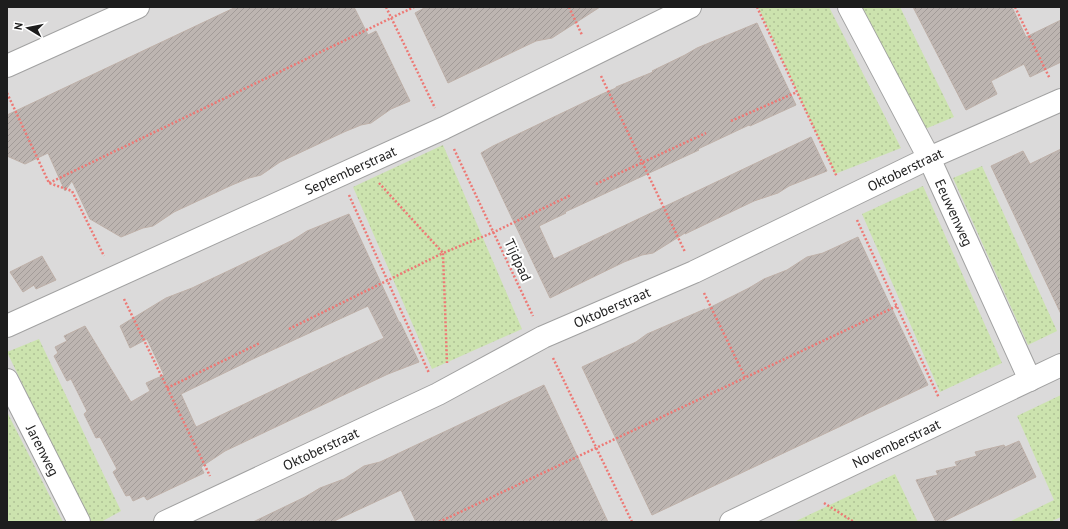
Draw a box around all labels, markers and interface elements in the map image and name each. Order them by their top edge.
north arrow [8,8,48,48]
text: N [11,21,26,31]
street label: Septemberstraat [302,142,399,199]
street label: Oktoberstraat [864,144,946,196]
street label: Eeuwenweg [931,176,977,249]
street label: Tijdpad [500,236,536,284]
street label: Oktoberstraat [571,283,653,332]
street label: Novemberstraat [849,415,943,472]
street label: Jarenweg [22,421,63,479]
street label: Oktoberstraat [280,423,362,475]

